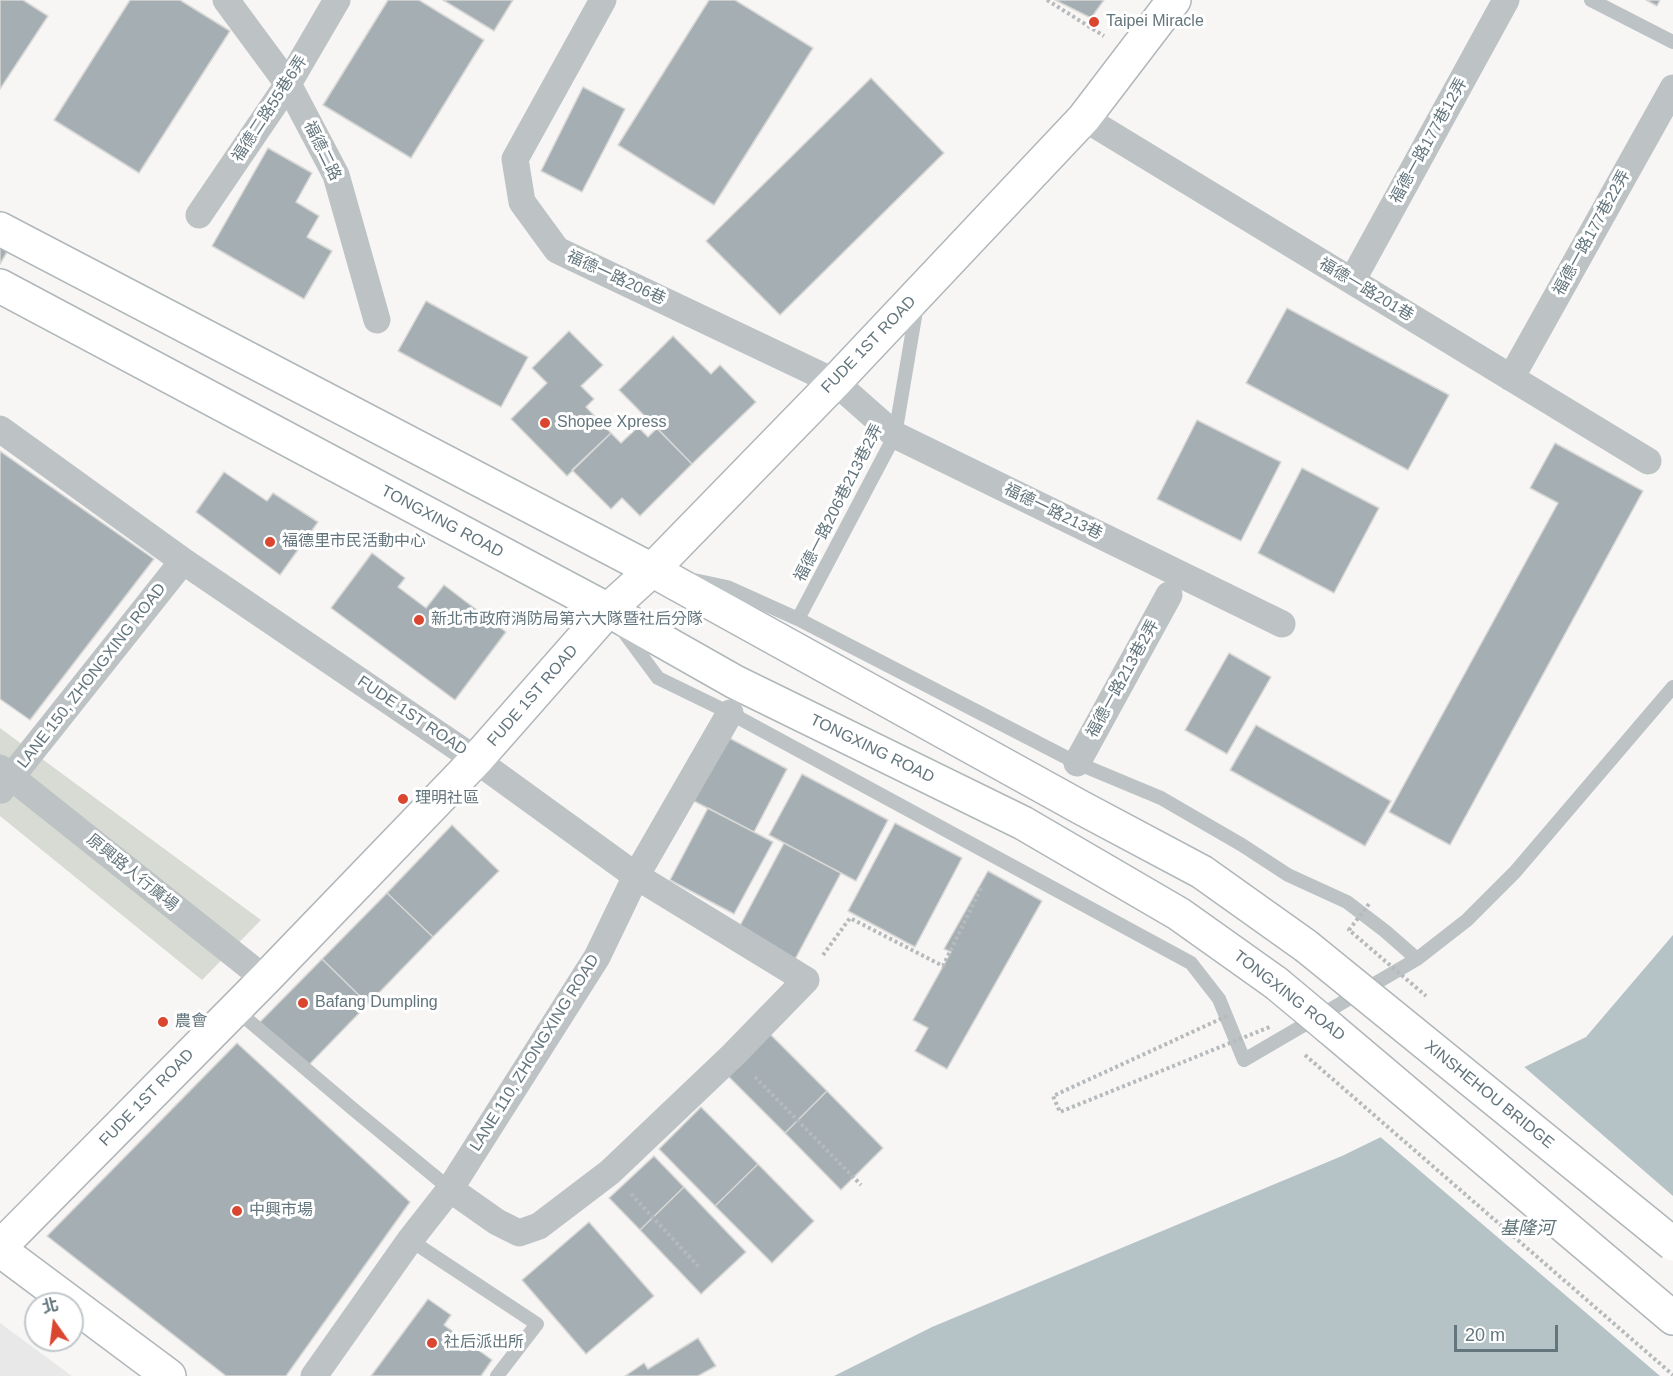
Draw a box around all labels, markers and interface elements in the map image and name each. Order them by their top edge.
place label: Taipei Miracle [1106,12,1204,32]
marker: Taipei Miracle [1087,15,1101,29]
street label: 福德二路55巷6弄 [229,52,311,166]
street label: 福德一路177巷12弄 [1387,75,1471,207]
street label: 福德二路 [299,118,345,184]
street label: 福德一路177巷22弄 [1550,167,1634,299]
street label: 福德一路206巷 [564,247,668,309]
street label: 福德一路201巷 [1315,254,1417,326]
street label: FUDE 1ST ROAD [818,292,920,398]
place label: Shopee Xpress [557,413,666,433]
marker: Shopee Xpress [538,416,552,430]
street label: 福德一路206巷213巷2弄 [791,421,887,585]
street label: 福德一路213巷 [1001,480,1105,544]
street label: TONGXING ROAD [378,482,506,562]
place label: 福德里市民活動中心 [282,532,426,552]
marker: 福德里市民活動中心 [263,535,277,549]
street label: LANE 150, ZHONGXING ROAD [14,580,170,772]
place label: 新北市政府消防局第六大隊暨社后分隊 [431,610,703,630]
marker: 新北市政府消防局第六大隊暨社后分隊 [412,613,426,627]
street label: 福德一路213巷2弄 [1083,617,1163,741]
street label: FUDE 1ST ROAD [484,641,582,751]
street label: FUDE 1ST ROAD [354,672,470,760]
street label: TONGXING ROAD [807,711,937,787]
place label: 理明社區 [415,789,479,809]
marker: 理明社區 [396,792,410,806]
street label: 原興路人行廣場 [82,830,182,916]
street label: TONGXING ROAD [1230,947,1348,1045]
street label: LANE 110, ZHONGXING ROAD [466,951,604,1155]
place label: Bafang Dumpling [315,993,438,1013]
marker: Bafang Dumpling [296,996,310,1010]
place label: 農會 [175,1012,207,1032]
marker: 農會 [156,1015,170,1029]
street label: XINSHEHOU BRIDGE [1420,1037,1558,1153]
street label: FUDE 1ST ROAD [96,1045,198,1151]
place label: 中興市場 [249,1201,313,1221]
marker: 中興市場 [230,1204,244,1218]
water label: 基隆河 [1500,1218,1554,1240]
north arrow [24,1292,84,1352]
text: 北 [40,1296,60,1316]
scale bar [1457,1313,1560,1351]
text: 20 m [1465,1325,1505,1345]
place label: 社后派出所 [444,1333,524,1353]
marker: 社后派出所 [425,1336,439,1350]

